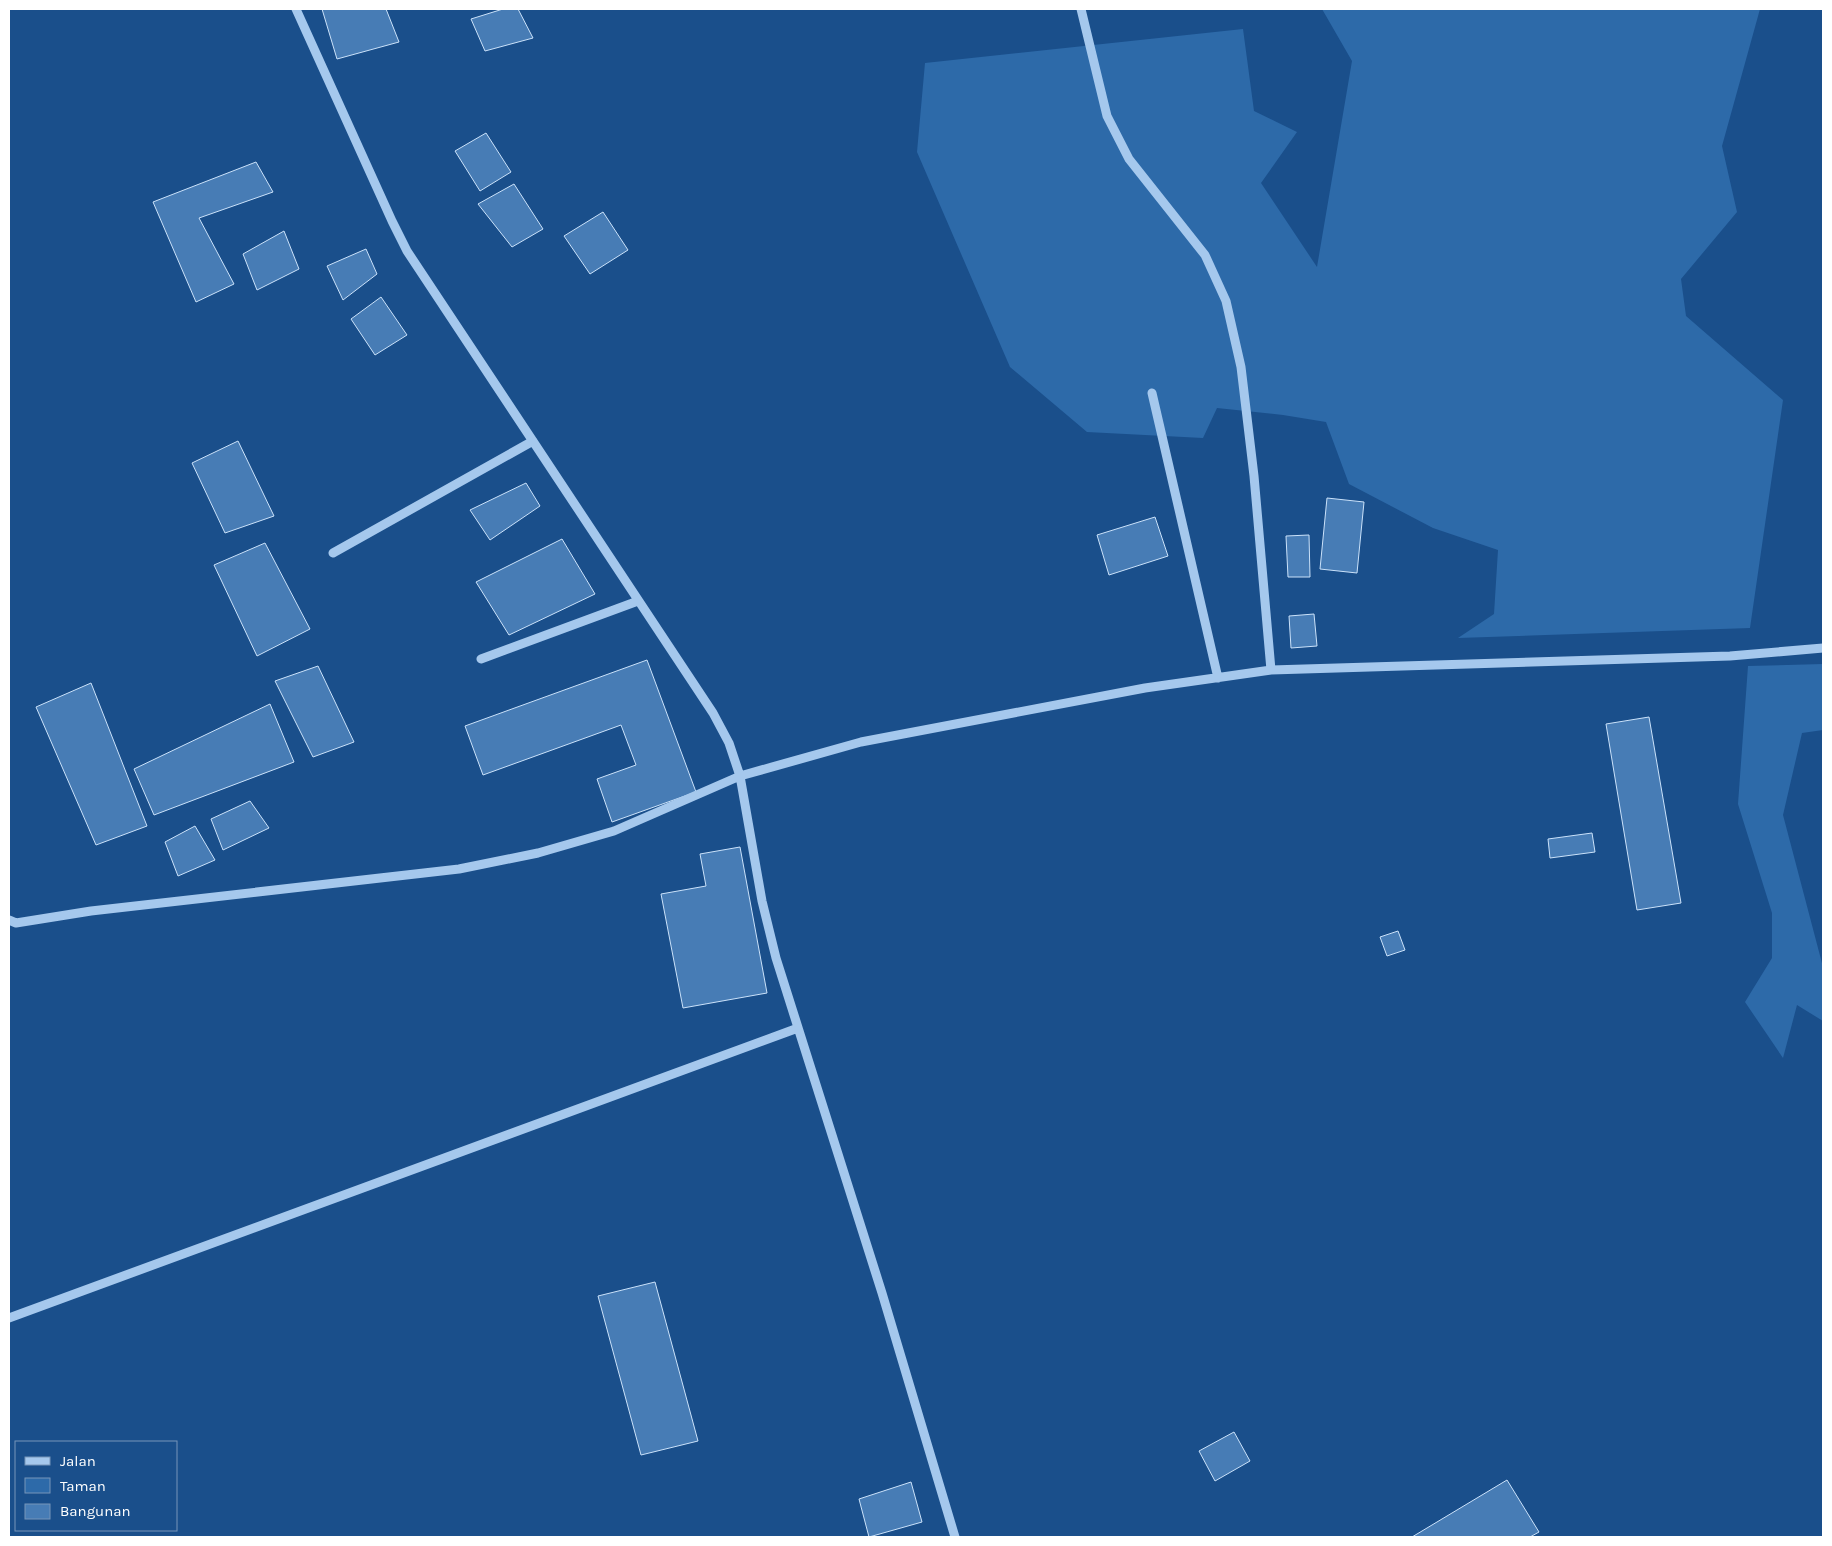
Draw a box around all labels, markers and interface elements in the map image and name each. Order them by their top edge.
legend [15,1441,178,1531]
text: Jalan [60,1452,96,1470]
text: Taman [60,1477,106,1495]
text: Bangunan [60,1502,131,1520]

